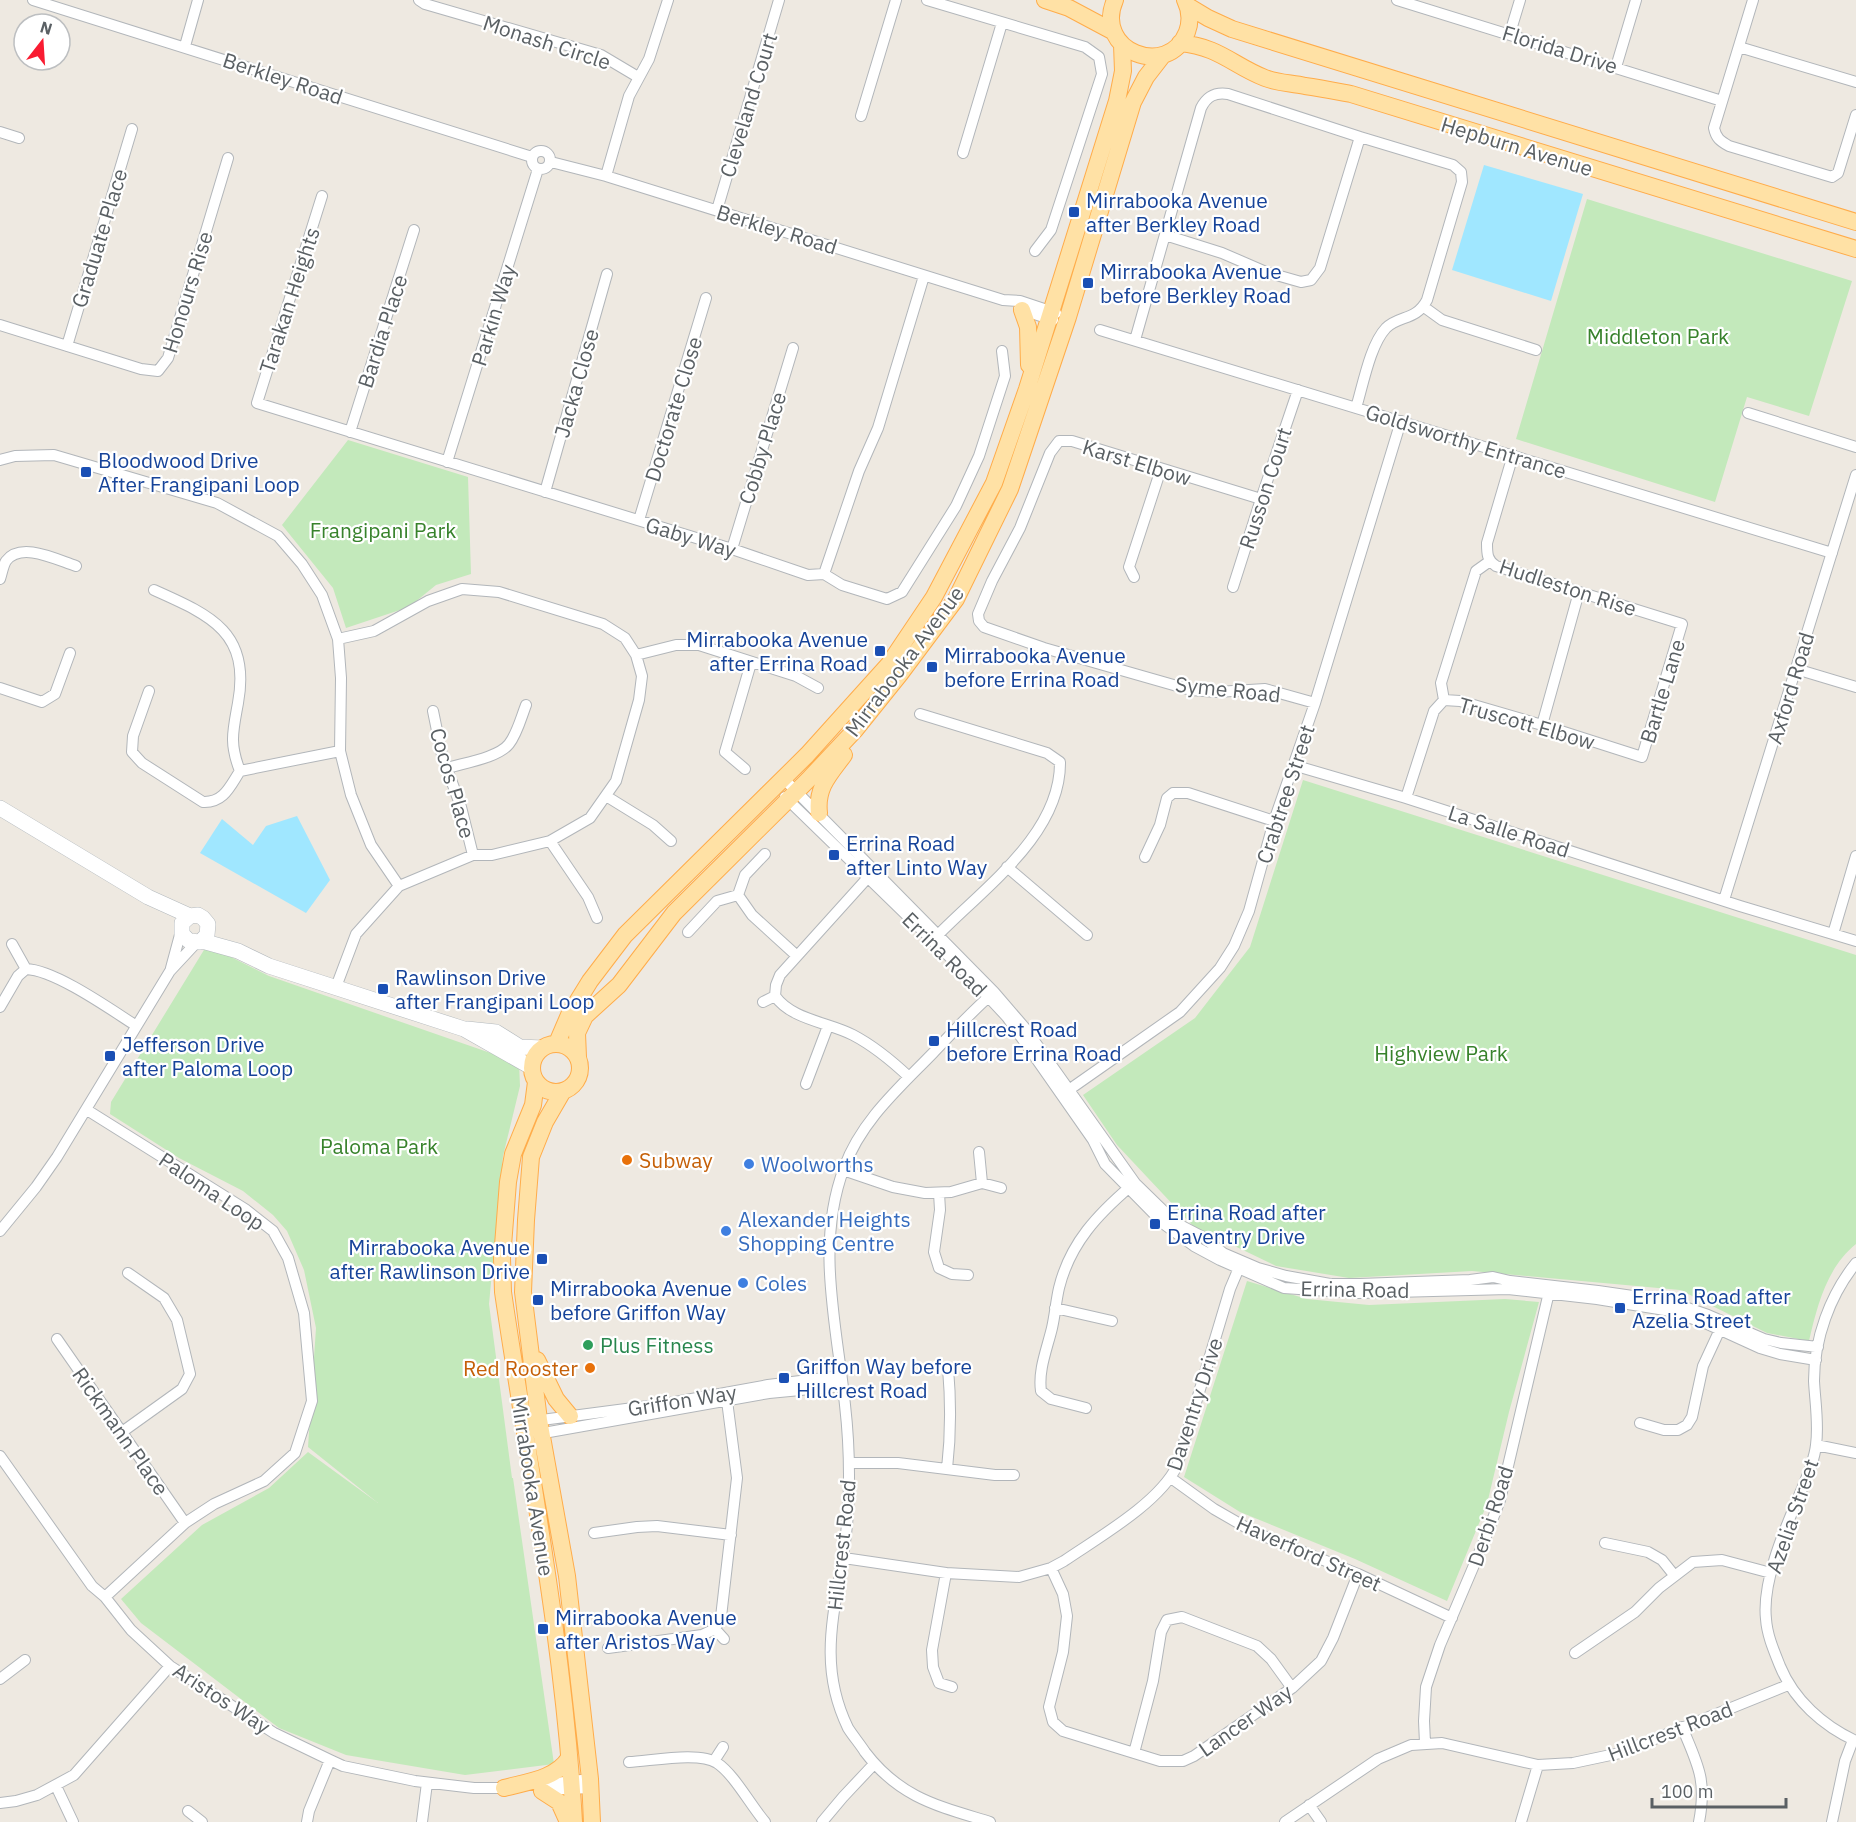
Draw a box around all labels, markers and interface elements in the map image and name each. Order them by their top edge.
street label: Monash Circle [480,8,614,76]
north arrow [12,12,72,72]
text: N [38,16,55,39]
street label: Florida Drive [1499,18,1621,80]
street label: Cleveland Court [713,29,783,181]
street label: Berkley Road [219,45,347,111]
street label: Hepburn Avenue [1438,110,1596,182]
street label: Graduate Place [65,165,133,311]
place label: Mirrabooka Avenue after Berkley Road [1086,186,1268,238]
street label: Berkley Road [713,197,841,261]
marker: Mirrabooka Avenue after Berkley Road [1067,205,1081,219]
street label: Tarakan Heights [252,223,326,377]
street label: Honours Rise [155,228,219,356]
place label: Mirrabooka Avenue before Berkley Road [1100,257,1291,309]
street label: Parkin Way [464,260,522,369]
street label: Bardia Place [350,271,414,391]
marker: Mirrabooka Avenue before Berkley Road [1081,276,1095,290]
park label: Middleton Park [1587,322,1729,350]
street label: Jacka Close [547,325,605,441]
street label: Doctorate Close [638,333,708,485]
street label: Cobby Place [732,388,792,508]
street label: Goldsworthy Entrance [1362,397,1570,485]
street label: Russon Court [1232,424,1298,552]
street label: Karst Elbow [1079,432,1195,492]
place label: Bloodwood Drive After Frangipani Loop [98,446,300,498]
marker: Bloodwood Drive After Frangipani Loop [79,465,93,479]
street label: Gaby Way [642,510,740,564]
park label: Frangipani Park [310,516,456,544]
street label: Hudleston Rise [1496,552,1640,622]
street label: Mirrabooka Avenue [838,580,970,742]
place label: Mirrabooka Avenue after Errina Road [686,625,868,677]
street label: Axford Road [1760,629,1820,747]
street label: Bartle Lane [1633,636,1691,746]
place label: Mirrabooka Avenue before Errina Road [944,641,1126,693]
marker: Mirrabooka Avenue after Errina Road [873,644,887,658]
marker: Mirrabooka Avenue before Errina Road [925,660,939,674]
street label: Syme Road [1174,670,1282,708]
street label: Truscott Elbow [1456,690,1598,756]
street label: Crabtree Street [1249,721,1321,867]
street label: Cocos Place [424,724,482,842]
street label: La Salle Road [1445,798,1573,864]
place label: Errina Road after Linto Way [846,829,988,881]
marker: Errina Road after Linto Way [827,848,841,862]
street label: Errina Road [896,905,994,1003]
place label: Rawlinson Drive after Frangipani Loop [395,963,594,1015]
marker: Rawlinson Drive after Frangipani Loop [376,982,390,996]
place label: Hillcrest Road before Errina Road [946,1015,1122,1067]
place label: Jefferson Drive after Paloma Loop [122,1030,293,1082]
marker: Hillcrest Road before Errina Road [927,1034,941,1048]
park label: Highview Park [1374,1039,1508,1067]
marker: Jefferson Drive after Paloma Loop [103,1049,117,1063]
park label: Paloma Park [320,1132,438,1160]
street label: Paloma Loop [154,1145,270,1237]
place label: Subway [639,1146,713,1174]
place label: Woolworths [761,1150,874,1178]
marker: Subway [620,1153,634,1167]
marker: Woolworths [742,1157,756,1171]
place label: Errina Road after Daventry Drive [1167,1198,1326,1250]
place label: Alexander Heights Shopping Centre [738,1205,911,1257]
marker: Errina Road after Daventry Drive [1148,1217,1162,1231]
marker: Alexander Heights Shopping Centre [719,1224,733,1238]
place label: Mirrabooka Avenue after Rawlinson Drive [329,1233,530,1285]
marker: Mirrabooka Avenue after Rawlinson Drive [535,1252,549,1266]
place label: Coles [755,1269,807,1297]
place label: Mirrabooka Avenue before Griffon Way [550,1274,732,1326]
street label: Errina Road [1300,1274,1410,1304]
marker: Coles [736,1276,750,1290]
place label: Errina Road after Azelia Street [1632,1282,1791,1334]
marker: Mirrabooka Avenue before Griffon Way [531,1293,545,1307]
marker: Errina Road after Azelia Street [1613,1301,1627,1315]
place label: Plus Fitness [600,1331,714,1359]
street label: Daventry Drive [1159,1334,1229,1474]
marker: Plus Fitness [581,1338,595,1352]
place label: Griffon Way before Hillcrest Road [796,1352,972,1404]
place label: Red Rooster [463,1354,578,1382]
street label: Rickmann Place [66,1361,176,1501]
marker: Red Rooster [583,1361,597,1375]
marker: Griffon Way before Hillcrest Road [777,1371,791,1385]
street label: Griffon Way [626,1378,739,1422]
street label: Mirrabooka Avenue [505,1394,561,1578]
street label: Azelia Street [1759,1455,1825,1577]
street label: Derbi Road [1461,1462,1519,1570]
street label: Hillcrest Road [820,1478,862,1612]
street label: Haverford Street [1232,1508,1386,1598]
place label: Mirrabooka Avenue after Aristos Way [555,1603,737,1655]
marker: Mirrabooka Avenue after Aristos Way [536,1622,550,1636]
street label: Aristos Way [168,1656,277,1740]
street label: Lancer Way [1193,1677,1298,1763]
street label: Hillcrest Road [1603,1694,1737,1768]
scale bar [1652,1771,1786,1809]
text: 100 m [1661,1780,1713,1803]

